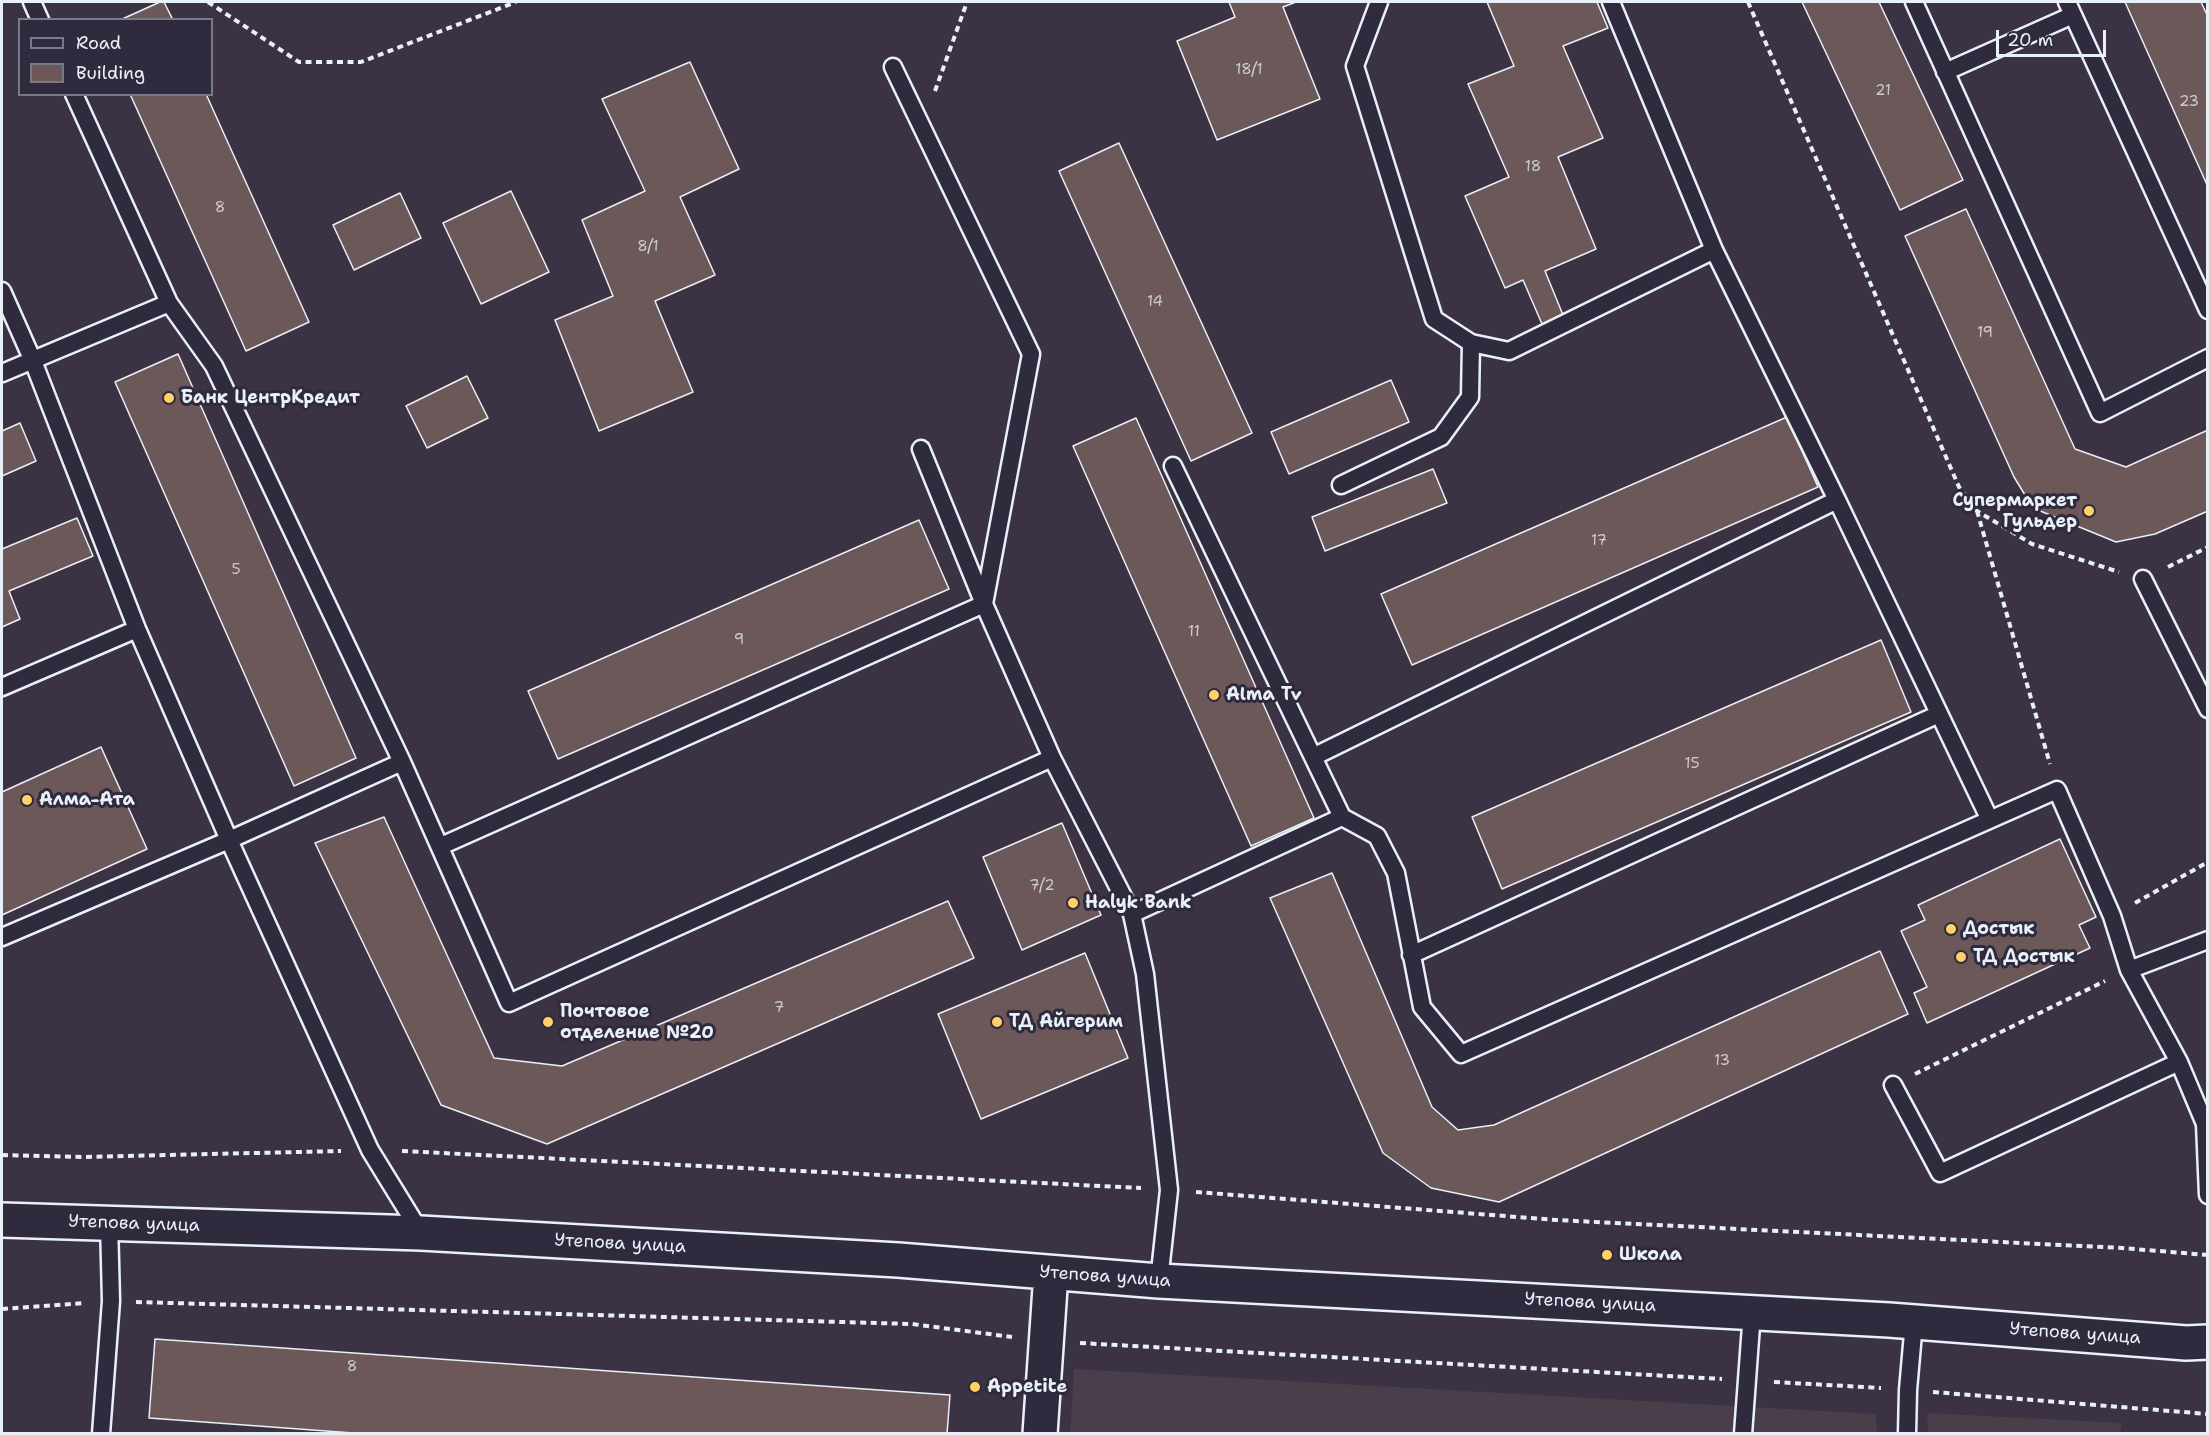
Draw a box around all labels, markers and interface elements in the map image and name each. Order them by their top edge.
legend [18,18,213,96]
scale bar [1999,18,2108,56]
text: 20 m [2007,28,2053,52]
text: Road [76,31,121,55]
text: Building [76,61,145,85]
house number: 18/1 [1235,61,1263,79]
house number: 21 [1875,82,1891,100]
house number: 23 [2179,93,2199,111]
house number: 18 [1525,158,1541,176]
house number: 8 [215,199,225,217]
house number: 8/1 [637,238,659,256]
house number: 14 [1147,293,1163,311]
house number: 19 [1977,324,1993,342]
place label: Банк ЦентрКредит [181,387,360,409]
marker: Банк ЦентрКредит [162,391,176,405]
place label: Супермаркет Гульдер [1953,490,2077,532]
marker: Супермаркет Гульдер [2082,504,2096,518]
house number: 17 [1591,532,1607,550]
house number: 5 [231,561,241,579]
house number: 11 [1188,623,1200,641]
house number: 9 [734,631,744,649]
place label: Alma Tv [1226,684,1302,706]
marker: Alma Tv [1207,688,1221,702]
house number: 15 [1684,755,1700,773]
place label: Алма-Ата [39,789,135,811]
marker: Алма-Ата [20,793,34,807]
house number: 7/2 [1029,877,1055,895]
place label: Halyk Bank [1085,892,1191,914]
marker: Halyk Bank [1066,896,1080,910]
place label: Достык [1963,918,2035,940]
marker: Достык [1944,922,1958,936]
place label: ТД Достык [1973,946,2075,968]
marker: ТД Достык [1954,950,1968,964]
house number: 7 [774,999,784,1017]
place label: Почтовое отделение №20 [560,1001,714,1044]
place label: ТД Айгерим [1009,1011,1123,1033]
marker: Почтовое отделение №20 [541,1015,555,1029]
marker: ТД Айгерим [990,1015,1004,1029]
house number: 13 [1714,1052,1730,1070]
street label: Утепова улица [68,1211,200,1237]
street label: Утепова улица [554,1230,686,1258]
place label: Школа [1619,1244,1682,1266]
marker: Школа [1600,1248,1614,1262]
street label: Утепова улица [1038,1262,1172,1292]
street label: Утепова улица [1524,1289,1656,1317]
street label: Утепова улица [2008,1319,2142,1349]
house number: 8 [347,1358,357,1376]
place label: Appetite [987,1376,1067,1398]
marker: Appetite [968,1380,982,1394]

